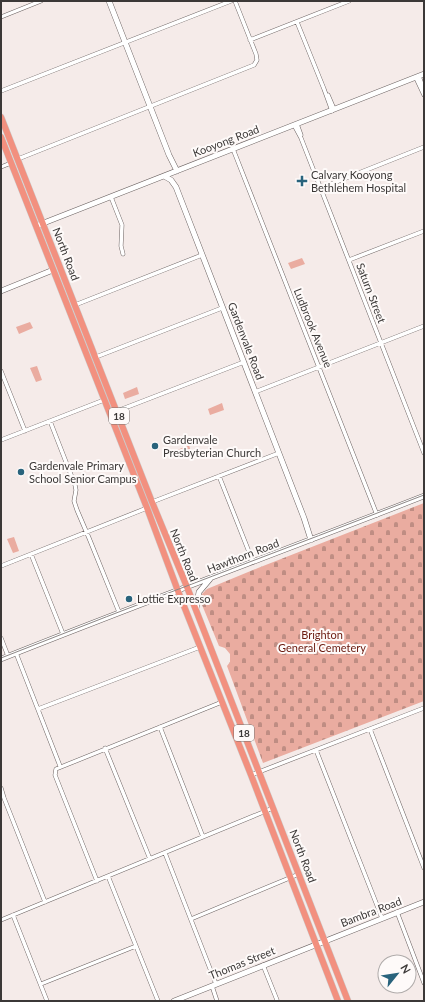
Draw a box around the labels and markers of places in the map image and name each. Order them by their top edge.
place label: Calvary Kooyong Bethlehem Hospital [311,168,406,194]
marker: Calvary Kooyong Bethlehem Hospital [296,175,308,187]
place label: Gardenvale Presbyterian Church [163,433,261,459]
marker: Gardenvale Presbyterian Church [150,441,160,451]
place label: Gardenvale Primary School Senior Campus [29,459,137,485]
marker: Gardenvale Primary School Senior Campus [16,467,26,477]
place label: Lottie Expresso [137,592,211,605]
marker: Lottie Expresso [124,594,134,604]

